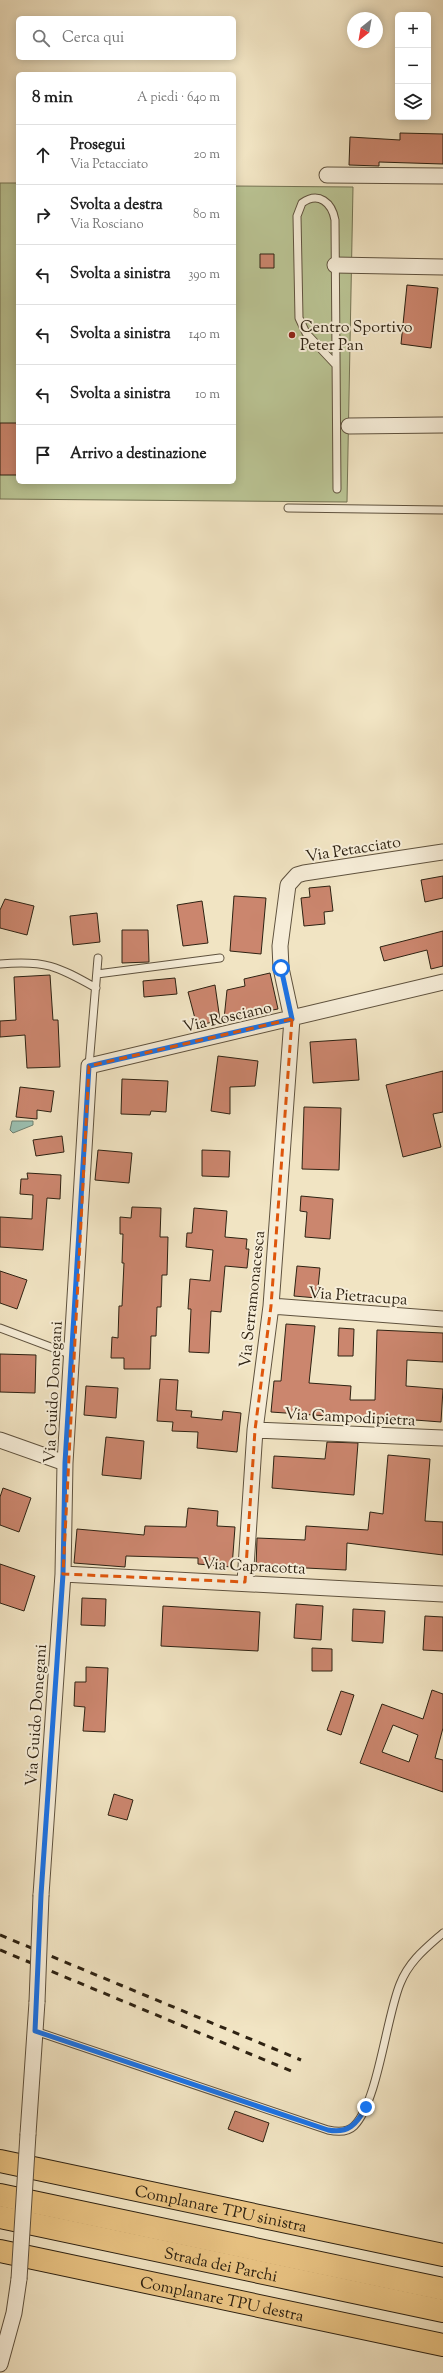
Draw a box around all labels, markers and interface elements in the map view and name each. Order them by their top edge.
north arrow [347,12,383,48]
map controls [395,12,431,120]
button: + [395,12,431,48]
search box [16,16,236,60]
icon: search [30,27,52,49]
text: Cerca qui [62,28,124,49]
button: − [395,48,431,84]
button: layers [395,84,431,120]
text: 8 min [32,86,73,110]
text: A piedi · 640 m [137,89,220,107]
text: Prosegui [70,135,125,156]
icon: ahead [32,144,54,166]
text: 20 m [194,146,220,164]
text: Via Petacciato [70,156,148,174]
text: Svolta a destra [70,195,163,216]
icon: right [32,204,54,226]
text: 80 m [193,206,220,224]
text: Via Rosciano [70,216,144,234]
icon: left [32,264,54,286]
text: Svolta a sinistra [70,264,171,285]
text: 390 m [188,266,220,284]
place label: Centro Sportivo Peter Pan [300,317,413,358]
icon: left [32,324,54,346]
text: Svolta a sinistra [70,324,171,345]
text: 140 m [189,326,220,344]
marker: Centro Sportivo Peter Pan [287,330,297,340]
icon: left [32,384,54,406]
text: Svolta a sinistra [70,384,171,405]
text: 10 m [195,386,220,404]
icon: arrive [32,444,54,466]
text: Arrivo a destinazione [70,444,206,465]
street label: Via Petacciato [304,832,403,869]
route start [272,959,290,977]
street label: Via Rosciano [181,997,275,1040]
street label: Via Serramonacesca [235,1229,272,1369]
street label: Via Pietracupa [308,1283,409,1312]
street label: Via Guido Donegani [39,1320,70,1464]
street label: Via Campodipietra [284,1404,417,1433]
street label: Via Capracotta [202,1553,307,1582]
street label: Via Guido Donegani [21,1643,54,1787]
route end [357,2098,375,2116]
street label: Complanare TPU sinistra [132,2181,309,2240]
street label: Strada dei Parchi [162,2243,280,2290]
street label: Complanare TPU destra [138,2272,306,2329]

